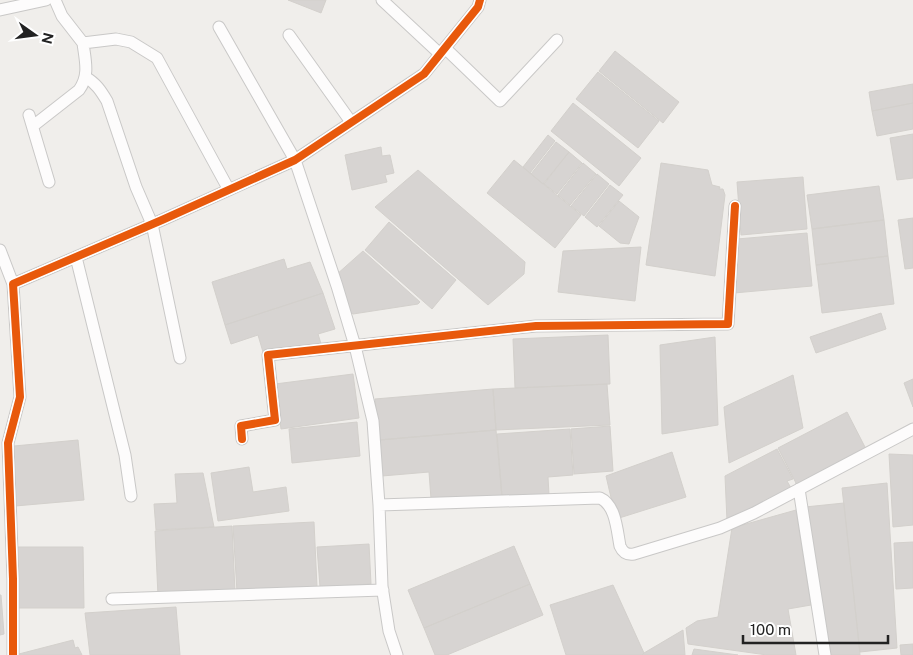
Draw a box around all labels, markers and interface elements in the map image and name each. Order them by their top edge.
north arrow [10,10,60,60]
text: N [39,31,57,45]
scale bar [743,612,888,644]
text: 100 m [750,621,791,638]

